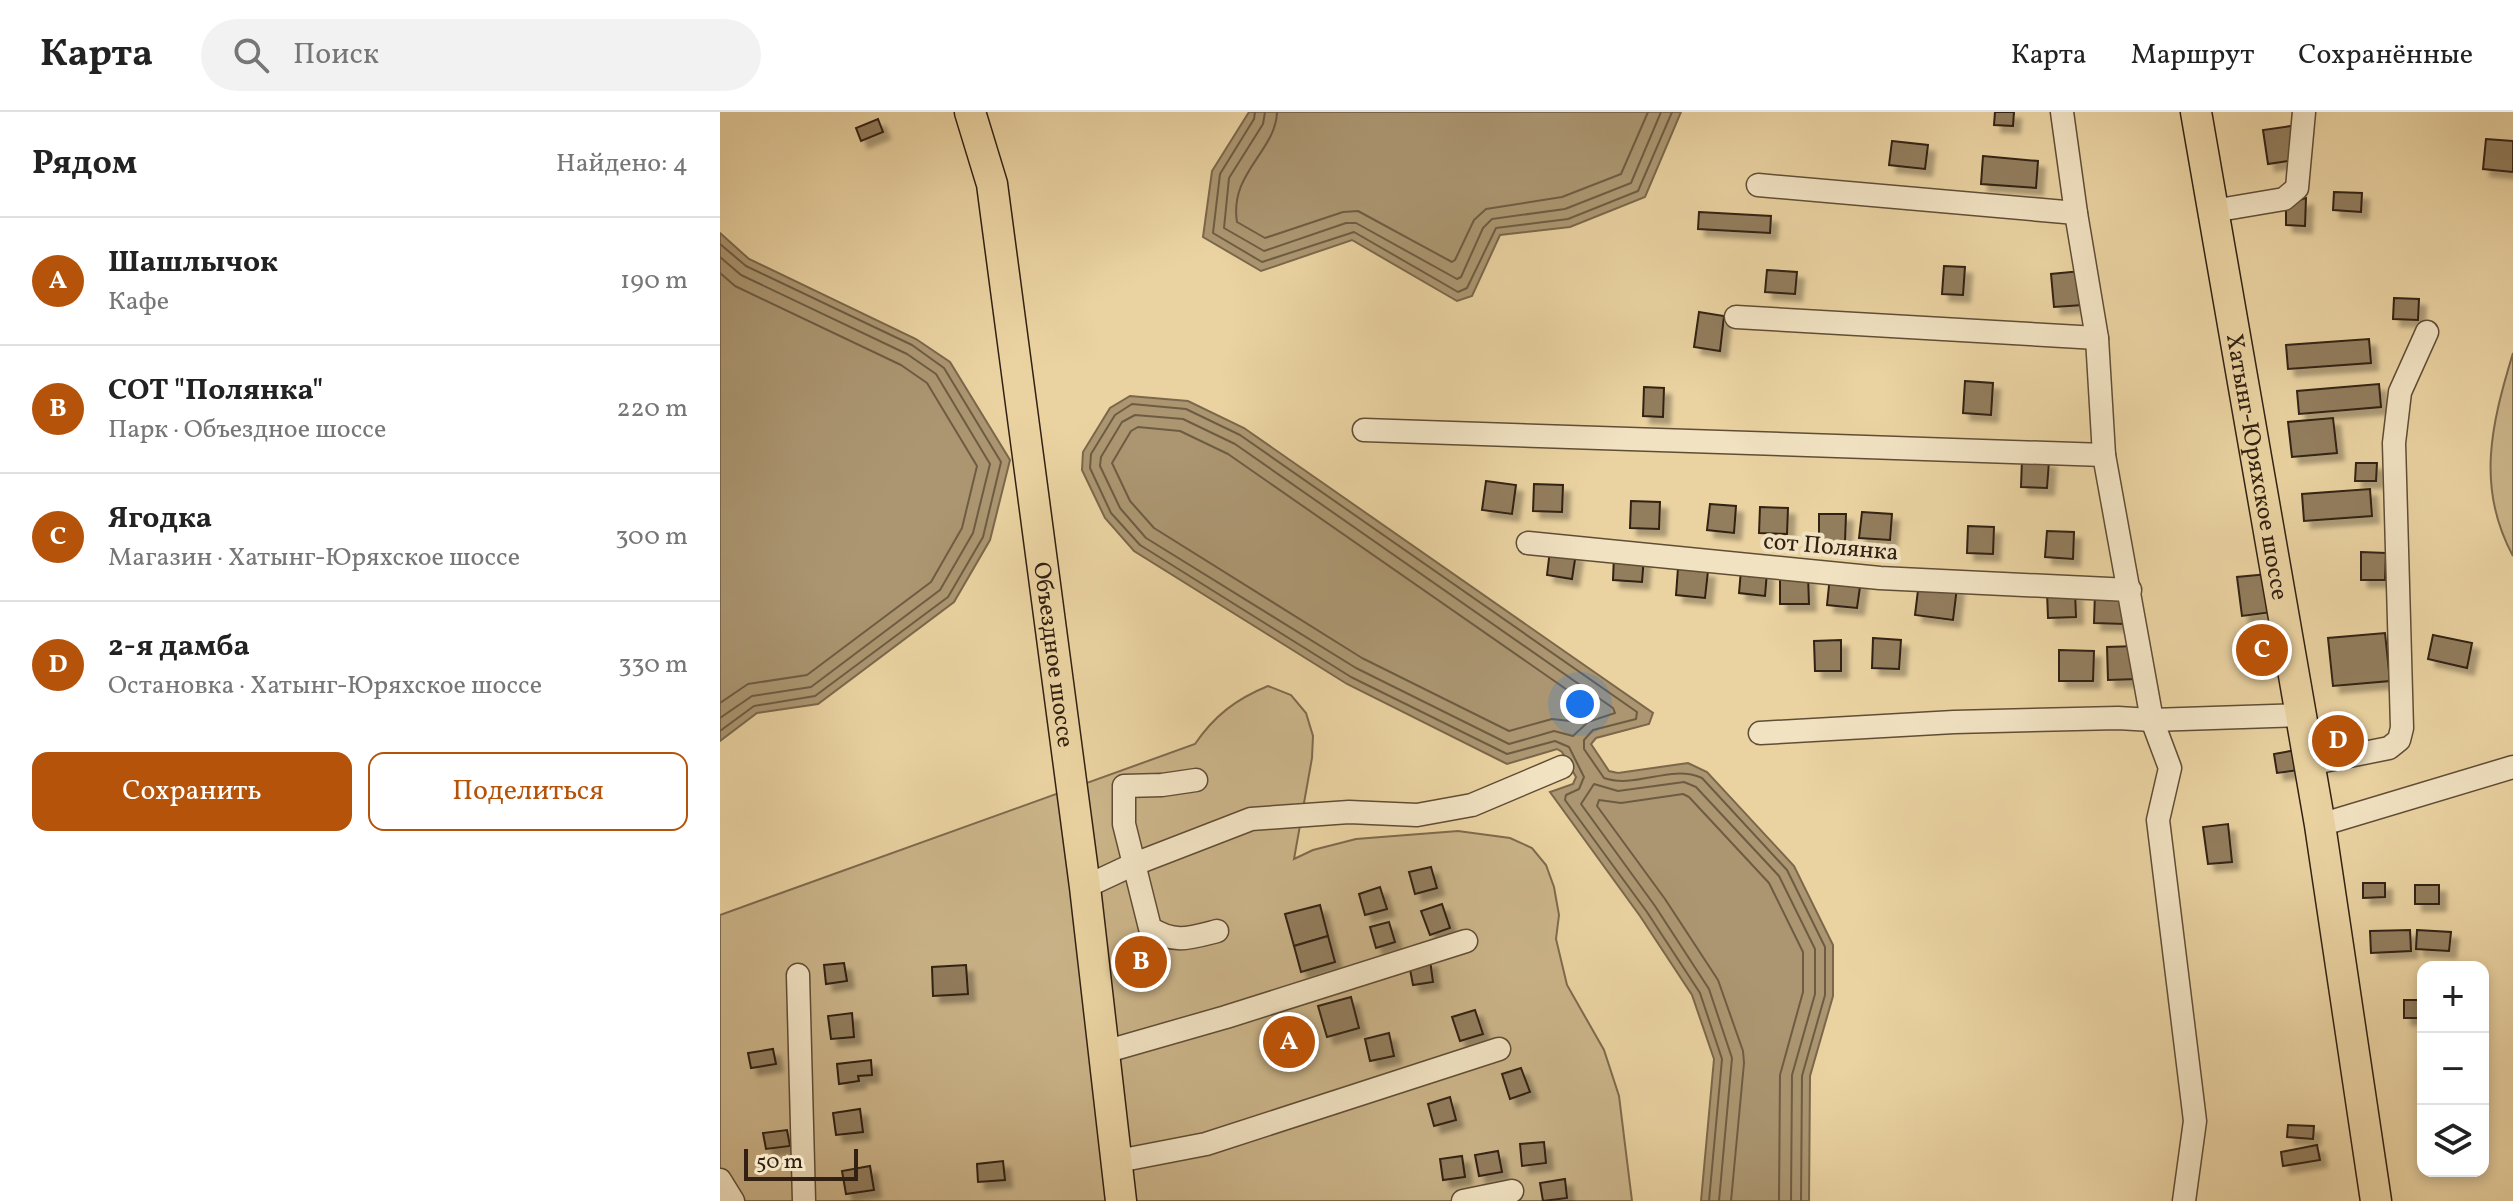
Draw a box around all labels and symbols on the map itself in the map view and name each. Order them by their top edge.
street label: Хатынг-Юряхское шоссе [2216,331,2296,603]
street label: сот Полянка [1762,525,1900,571]
street label: Объездное шоссе [1023,560,1081,750]
pin: C [2236,620,2288,680]
your location [1560,684,1600,724]
pin: D [2312,711,2364,771]
pin: B [1115,932,1167,992]
pin: A [1263,1012,1315,1072]
scale bar [744,1145,858,1181]

